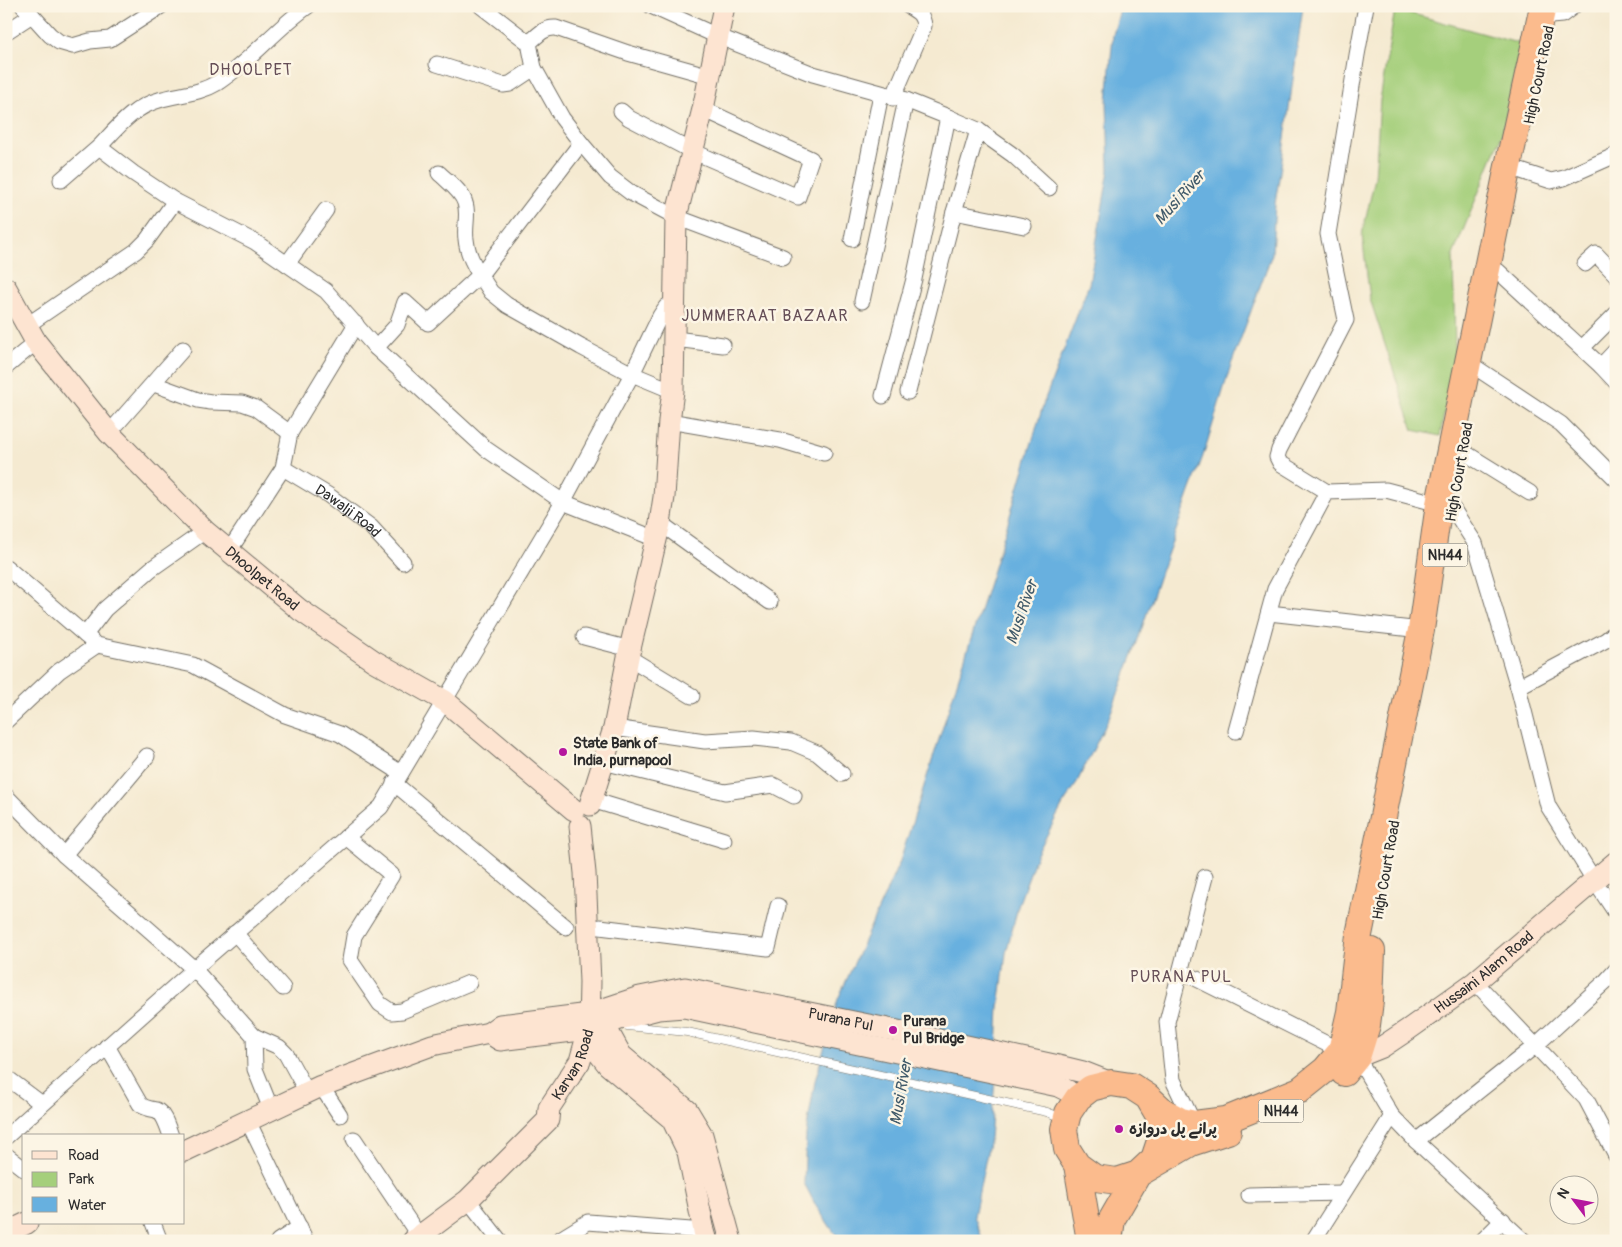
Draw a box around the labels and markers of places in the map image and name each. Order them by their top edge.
place label: State Bank of India, purnapool [573,734,672,770]
marker: State Bank of India, purnapool [557,746,569,758]
place label: Purana Pul Bridge [903,1012,965,1048]
marker: Purana Pul Bridge [887,1024,899,1036]
place label: پرانے پل دروازہ [1129,1120,1218,1139]
marker: پرانے پل دروازہ [1113,1123,1125,1135]

